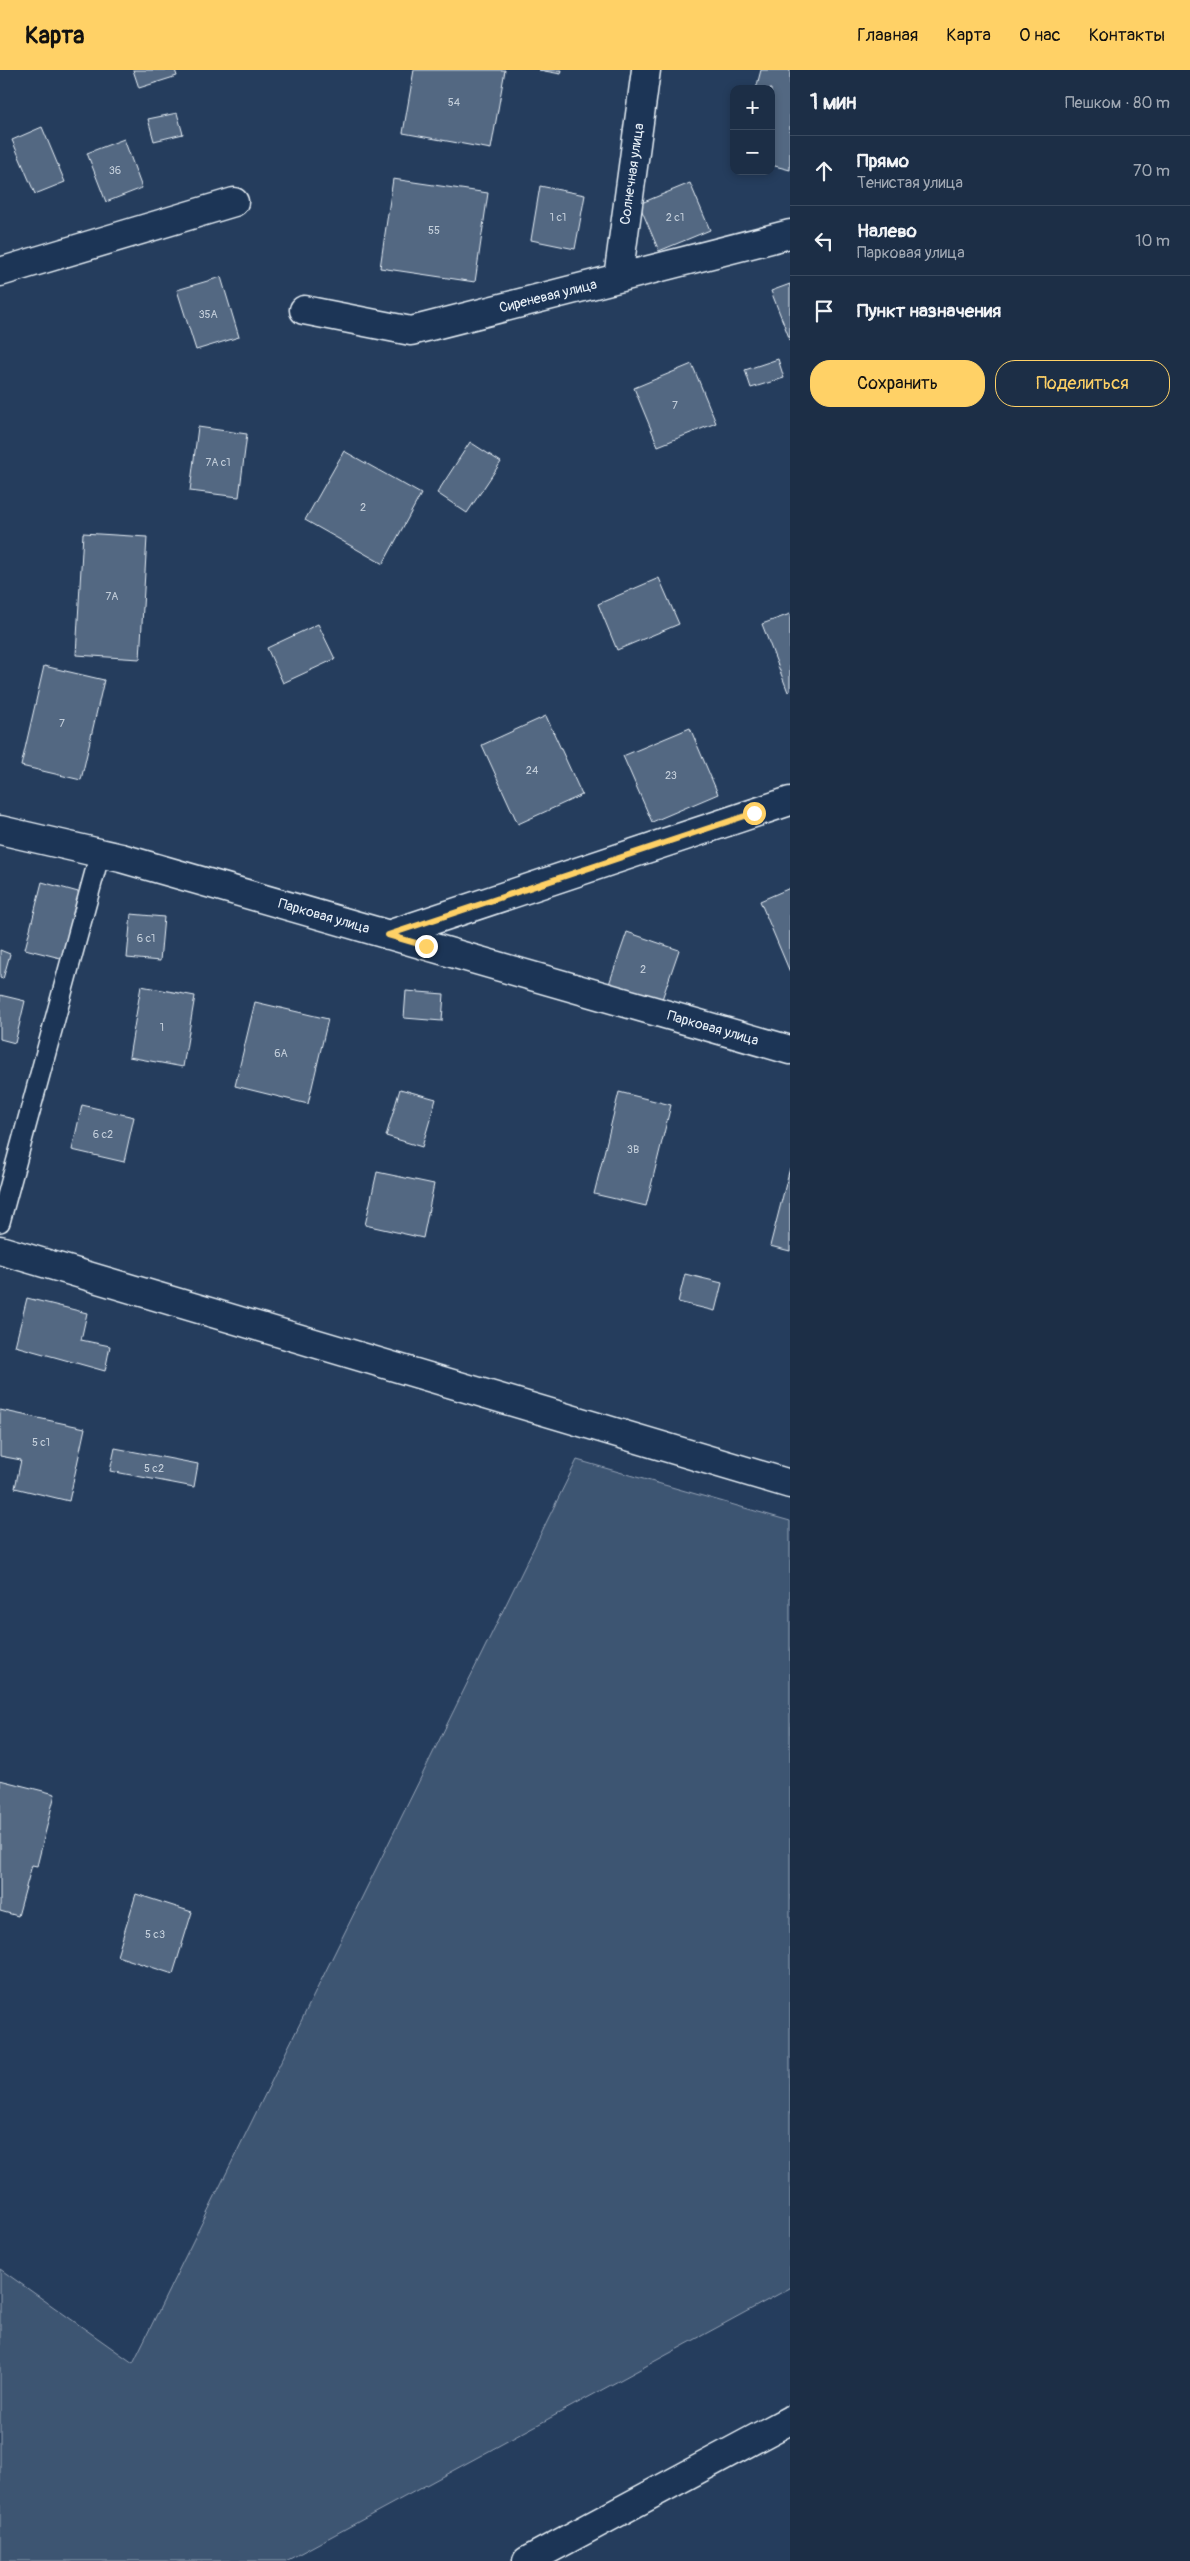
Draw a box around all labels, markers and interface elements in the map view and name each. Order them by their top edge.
text: Карта [25,21,84,50]
text: Главная [857,24,918,47]
text: Карта [946,24,991,47]
text: О нас [1019,24,1061,47]
text: Контакты [1089,24,1165,47]
map controls [730,85,775,175]
button: + [730,85,775,130]
text: 1 мин [810,89,856,116]
text: Пешком · 80 m [1065,93,1170,113]
house number: 54 [448,96,461,109]
street label: Солнечная улица [616,122,648,226]
button: − [730,130,775,175]
text: Прямо [857,149,909,173]
icon: ahead [810,157,838,185]
text: 70 m [1133,161,1170,181]
house number: 36 [109,164,121,177]
text: Тенистая улица [857,173,963,193]
house number: 1 с1 [550,211,566,224]
house number: 2 с1 [666,211,684,224]
text: Налево [857,219,917,243]
house number: 55 [428,224,440,237]
icon: left [810,227,838,255]
text: 10 m [1135,231,1170,251]
text: Парковая улица [857,243,965,263]
street label: Сиреневая улица [497,276,599,316]
icon: arrive [810,297,838,325]
text: Пункт назначения [857,299,1001,323]
house number: 35А [198,308,218,321]
button: Сохранить [810,360,985,407]
button: Поделиться [995,360,1170,407]
house number: 7 [672,399,678,412]
house number: 7А с1 [205,456,231,469]
house number: 2 [360,501,366,514]
house number: 7А [106,590,118,603]
house number: 7 [59,717,65,730]
house number: 24 [526,764,539,777]
house number: 23 [665,769,677,782]
route start [743,802,766,825]
street label: Парковая улица [276,895,372,937]
house number: 6 с1 [137,932,155,945]
route end [415,935,438,958]
house number: 2 [640,963,646,976]
street label: Парковая улица [665,1007,761,1049]
house number: 1 [160,1021,164,1034]
house number: 6А [274,1047,288,1060]
house number: 6 с2 [93,1128,113,1141]
house number: 3В [627,1143,639,1156]
house number: 5 с1 [32,1436,50,1449]
house number: 5 с2 [144,1462,164,1475]
house number: 5 с3 [145,1928,165,1941]

